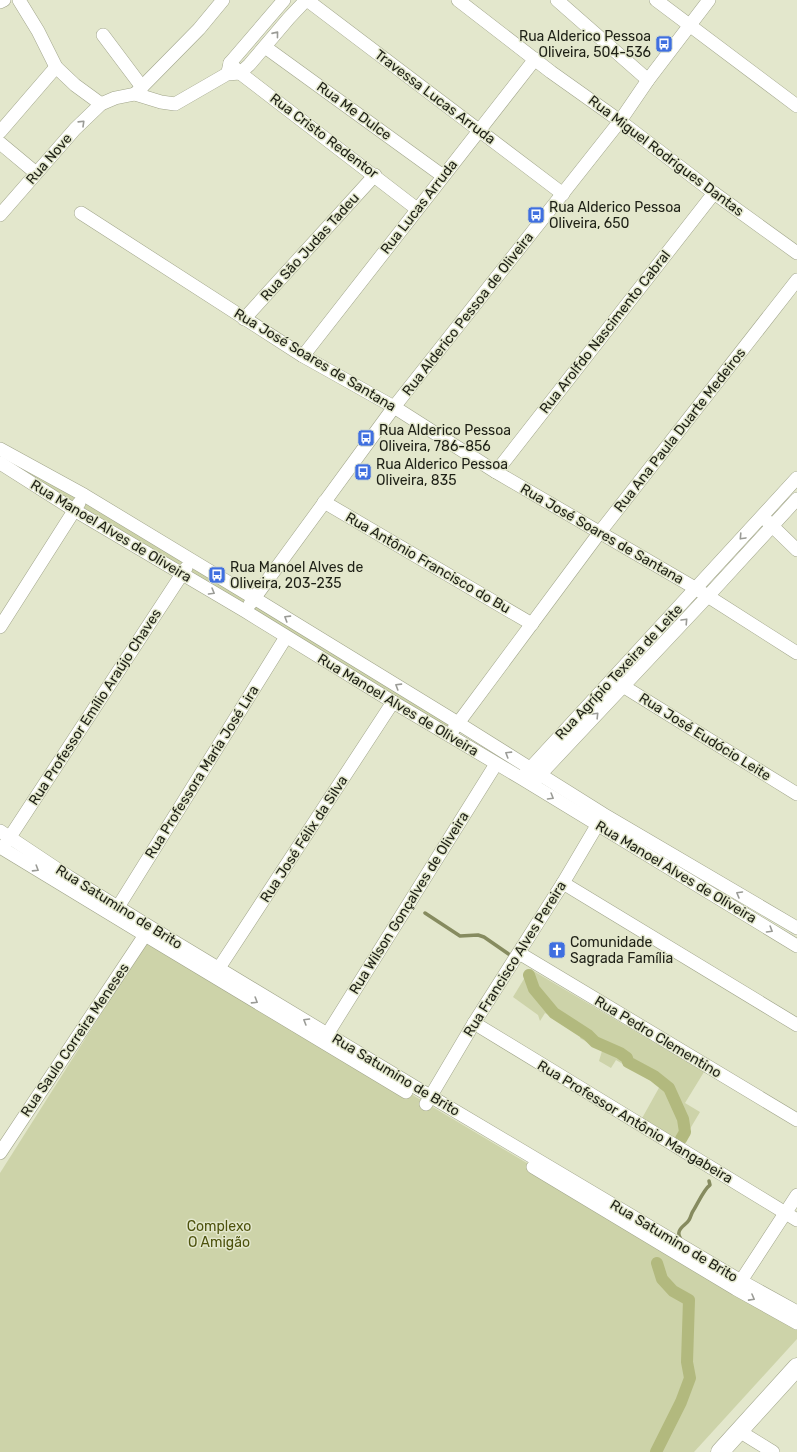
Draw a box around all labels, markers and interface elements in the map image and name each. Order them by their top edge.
place label: Rua Alderico Pessoa Oliveira, 504-536 [519,28,651,61]
one-way arrow [271,31,278,38]
bus stop icon: Rua Alderico Pessoa Oliveira, 504-536 [654,34,674,54]
street label: Travessa Lucas Arruda [371,46,499,148]
street label: Rua Me Dulce [313,78,395,144]
street label: Rua Cristo Redentor [267,90,382,183]
street label: Rua Miguel Rodrigues Dantas [585,92,747,220]
one-way arrow [77,120,85,128]
street label: Rua Nove [22,130,76,188]
street label: Rua Lucas Arruda [377,156,461,258]
street label: Rua São Judas Tadeu [257,190,363,304]
place label: Rua Alderico Pessoa Oliveira, 650 [549,199,681,232]
bus stop icon: Rua Alderico Pessoa Oliveira, 650 [526,205,546,225]
street label: Rua Alderico Pessoa de Oliveira [399,229,537,399]
street label: Rua Arolfdo Nascimento Cabral [536,247,674,417]
street label: Rua José Soares de Santana [231,305,399,415]
street label: Rua Ana Paula Duarte Medeiros [611,345,749,515]
place label: Rua Alderico Pessoa Oliveira, 786-856 [379,422,511,455]
bus stop icon: Rua Alderico Pessoa Oliveira, 786-856 [356,428,376,448]
place label: Rua Alderico Pessoa Oliveira, 835 [376,456,508,489]
bus stop icon: Rua Alderico Pessoa Oliveira, 835 [353,462,373,482]
street label: Rua Manoel Alves de Oliveira [27,476,195,586]
street label: Rua José Soares de Santana [517,480,687,588]
street label: Rua Antônio Francisco do Bu [343,509,513,617]
one-way arrow [739,532,747,540]
place label: Rua Manoel Alves de Oliveira, 203-235 [230,559,363,592]
bus stop icon: Rua Manoel Alves de Oliveira, 203-235 [207,565,227,585]
one-way arrow [208,588,216,595]
street label: Rua Agrípio Texeira de Leite [552,601,686,743]
street label: Rua Professor Emílio Araújo Chaves [25,606,165,808]
one-way arrow [284,615,291,622]
one-way arrow [680,618,688,626]
street label: Rua Manoel Alves de Oliveira [314,650,482,760]
street label: Rua Professora Maria José Lira [142,682,262,862]
one-way arrow [395,683,402,691]
street label: Rua José Eudócio Leite [636,689,774,785]
one-way arrow [591,713,598,720]
one-way arrow [505,752,512,759]
street label: Rua José Félix da Silva [257,772,351,906]
one-way arrow [547,792,554,800]
street label: Rua Wilson Gonçalves de Oliveira [346,809,472,997]
street label: Rua Manoel Alves de Oliveira [592,817,760,927]
street label: Rua Satumino de Brito [53,861,185,953]
one-way arrow [32,864,39,872]
street label: Rua Francisco Alves Pereira [460,878,570,1040]
one-way arrow [736,891,743,899]
one-way arrow [766,925,773,932]
place label: Comunidade Sagrada Família [570,934,673,967]
church icon: Comunidade Sagrada Família [547,940,567,960]
street label: Rua Saulo Correira Meneses [17,960,133,1120]
street label: Rua Pedro Clementino [591,992,725,1082]
one-way arrow [251,997,258,1004]
one-way arrow [303,1018,310,1026]
street label: Rua Satumino de Brito [329,1030,463,1120]
street label: Rua Professor Antônio Mangabeira [534,1057,736,1187]
street label: Rua Satumino de Brito [607,1196,741,1286]
park label: Complexo O Amigão [187,1218,251,1251]
one-way arrow [747,1293,755,1300]

